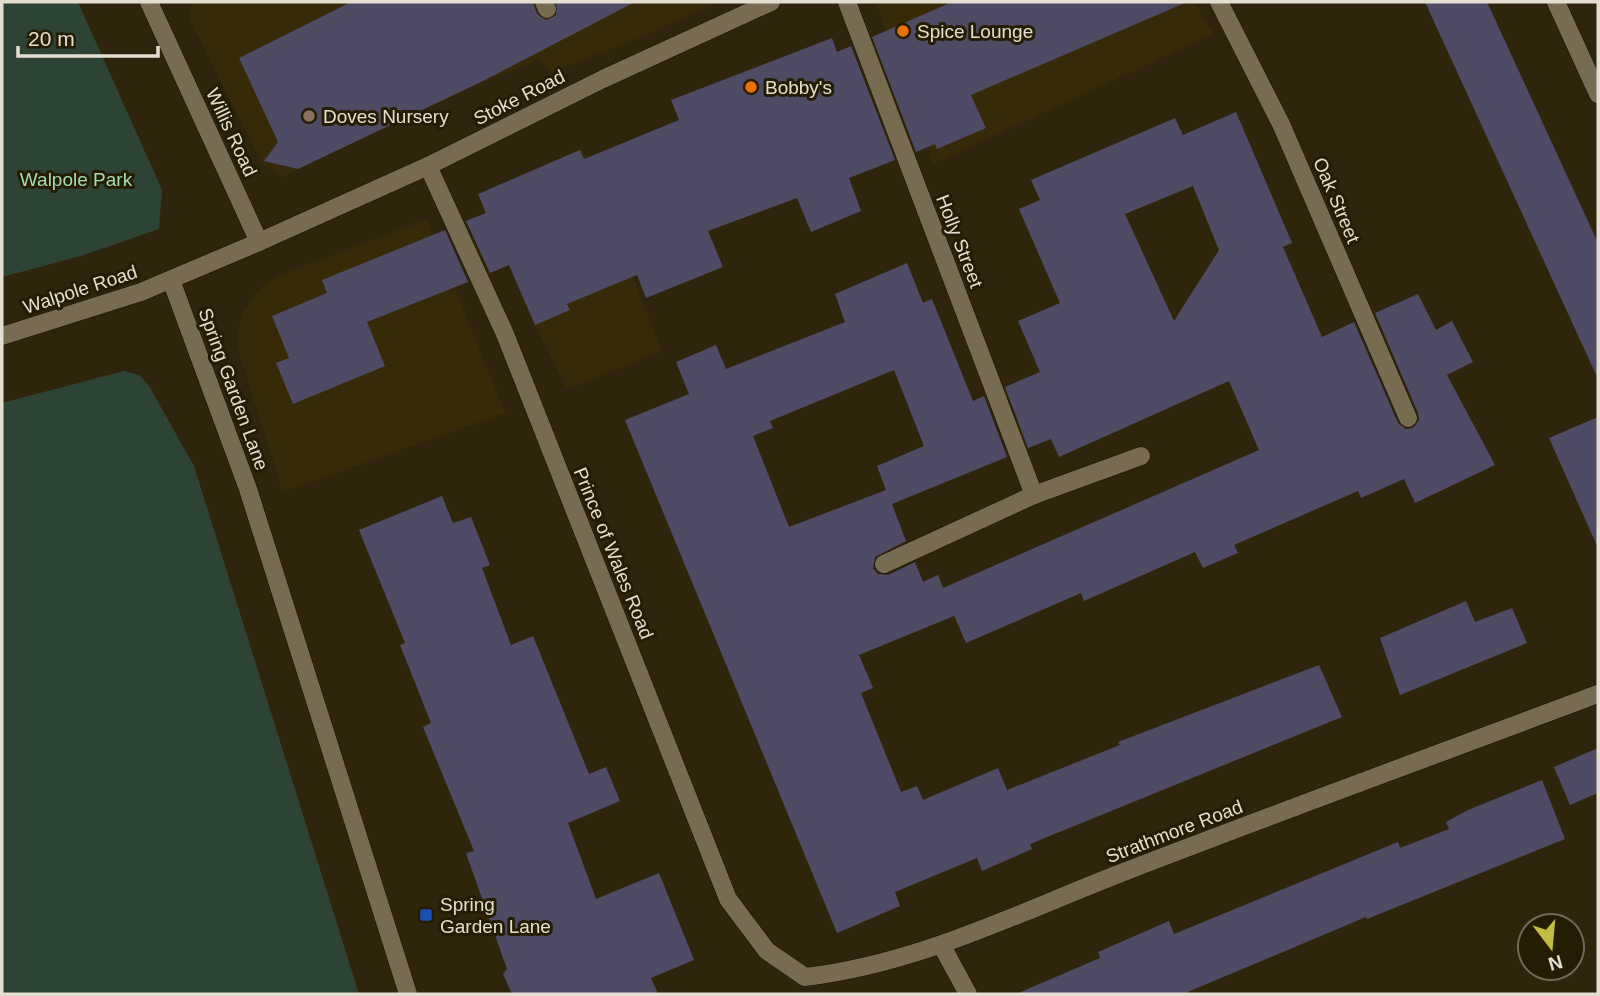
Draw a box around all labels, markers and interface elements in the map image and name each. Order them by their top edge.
scale bar [18,14,158,58]
place label: Spice Lounge [917,21,1033,42]
marker: Spice Lounge [895,23,911,39]
text: 20 m [28,27,75,50]
street label: Stoke Road [470,66,568,129]
place label: Bobby's [765,77,832,98]
marker: Bobby's [743,79,759,95]
street label: Willis Road [202,85,261,180]
place label: Doves Nursery [323,106,449,127]
marker: Doves Nursery [301,108,317,124]
street label: Oak Street [1309,154,1364,247]
park label: Walpole Park [20,169,133,190]
street label: Holly Street [932,192,987,291]
street label: Walpole Road [20,261,140,318]
street label: Spring Garden Lane [194,305,273,473]
street label: Prince of Wales Road [570,464,658,642]
street label: Strathmore Road [1103,796,1245,867]
place label: Spring Garden Lane [440,894,551,937]
marker: Spring Garden Lane [418,907,434,923]
north arrow [1516,912,1586,982]
text: N [1546,951,1565,975]

